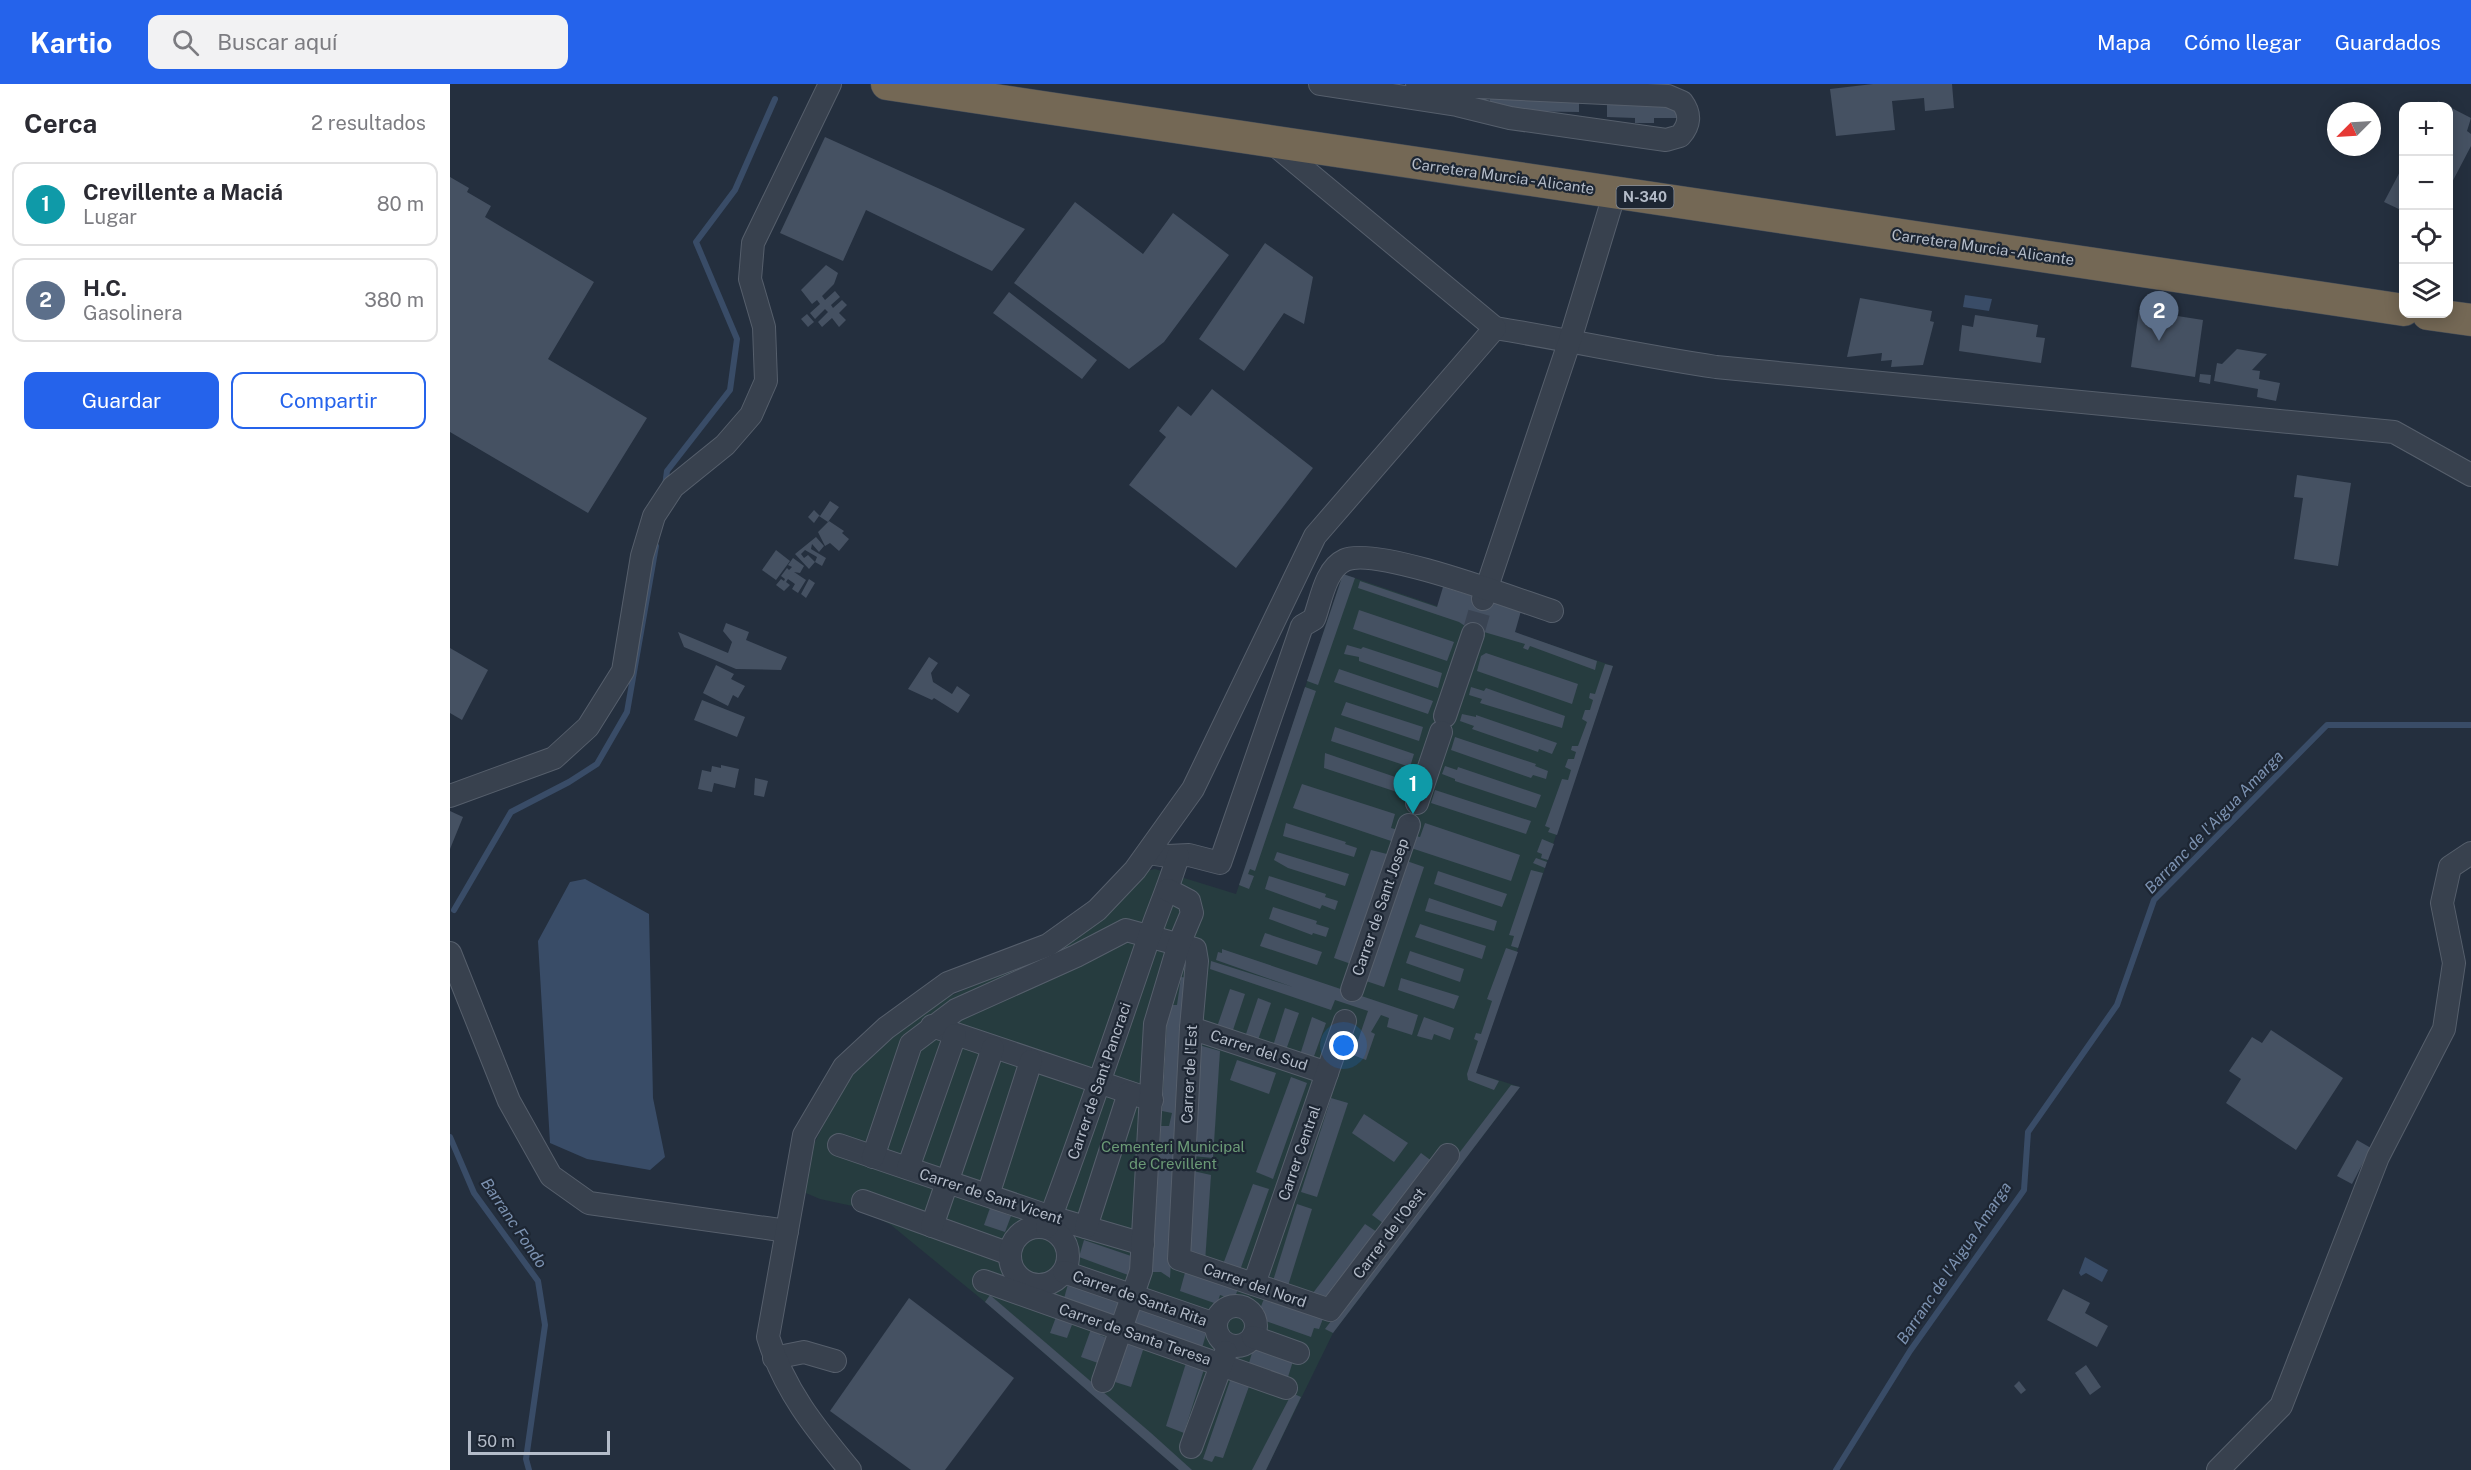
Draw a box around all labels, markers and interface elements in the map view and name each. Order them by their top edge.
search box [148,15,568,69]
text: Kartio [30,26,112,59]
icon: search [169,26,202,59]
text: Buscar aquí [217,29,337,55]
text: Mapa [2097,30,2151,55]
text: Cómo llegar [2184,30,2302,55]
text: Guardados [2335,30,2441,55]
north arrow [2327,102,2381,156]
map controls [2399,102,2453,318]
button: + [2399,102,2453,156]
text: Cerca [24,108,97,139]
text: 2 resultados [311,111,426,135]
street label: Carretera Murcia - Alicante [1411,155,1595,197]
button: − [2399,156,2453,210]
text: Crevillente a Maciá [83,179,283,205]
road number: N-340 [1616,186,1674,208]
text: 1 [41,192,50,216]
text: 80 m [377,192,424,216]
text: Lugar [83,205,137,229]
button: locate [2399,210,2453,264]
street label: Carretera Murcia - Alicante [1891,226,2075,268]
button: layers [2399,264,2453,318]
text: H.C. [83,275,127,301]
text: 2 [39,288,52,312]
text: 380 m [364,288,424,312]
pin: 2 [2140,292,2178,341]
text: Gasolinera [83,301,182,325]
button: Guardar [24,372,219,429]
button: Compartir [231,372,426,429]
water label: Barranc de l'Aigua Amarga [2141,747,2287,897]
pin: 1 [1394,764,1432,814]
street label: Carrer de Sant Josep [1348,836,1412,978]
street label: Carrer de Sant Pancraci [1064,1000,1134,1162]
street label: Carrer de l'Est [1178,1024,1200,1124]
street label: Carrer del Sud [1208,1026,1310,1074]
your location [1329,1031,1358,1060]
street label: Carrer Central [1275,1103,1323,1203]
park label: Cementeri Municipal de Crevillent [1101,1138,1245,1172]
street label: Carrer de Sant Vicent [917,1165,1065,1227]
water label: Barranc Fondo [477,1174,551,1272]
water label: Barranc de l'Aigua Amarga [1893,1178,2015,1348]
street label: Carrer de l'Oest [1349,1184,1429,1282]
street label: Carrer del Nord [1201,1259,1309,1311]
street label: Carrer de Santa Rita [1071,1267,1209,1329]
street label: Carrer de Santa Teresa [1057,1300,1213,1368]
scale bar [468,1428,610,1456]
text: 50 m [477,1432,515,1451]

